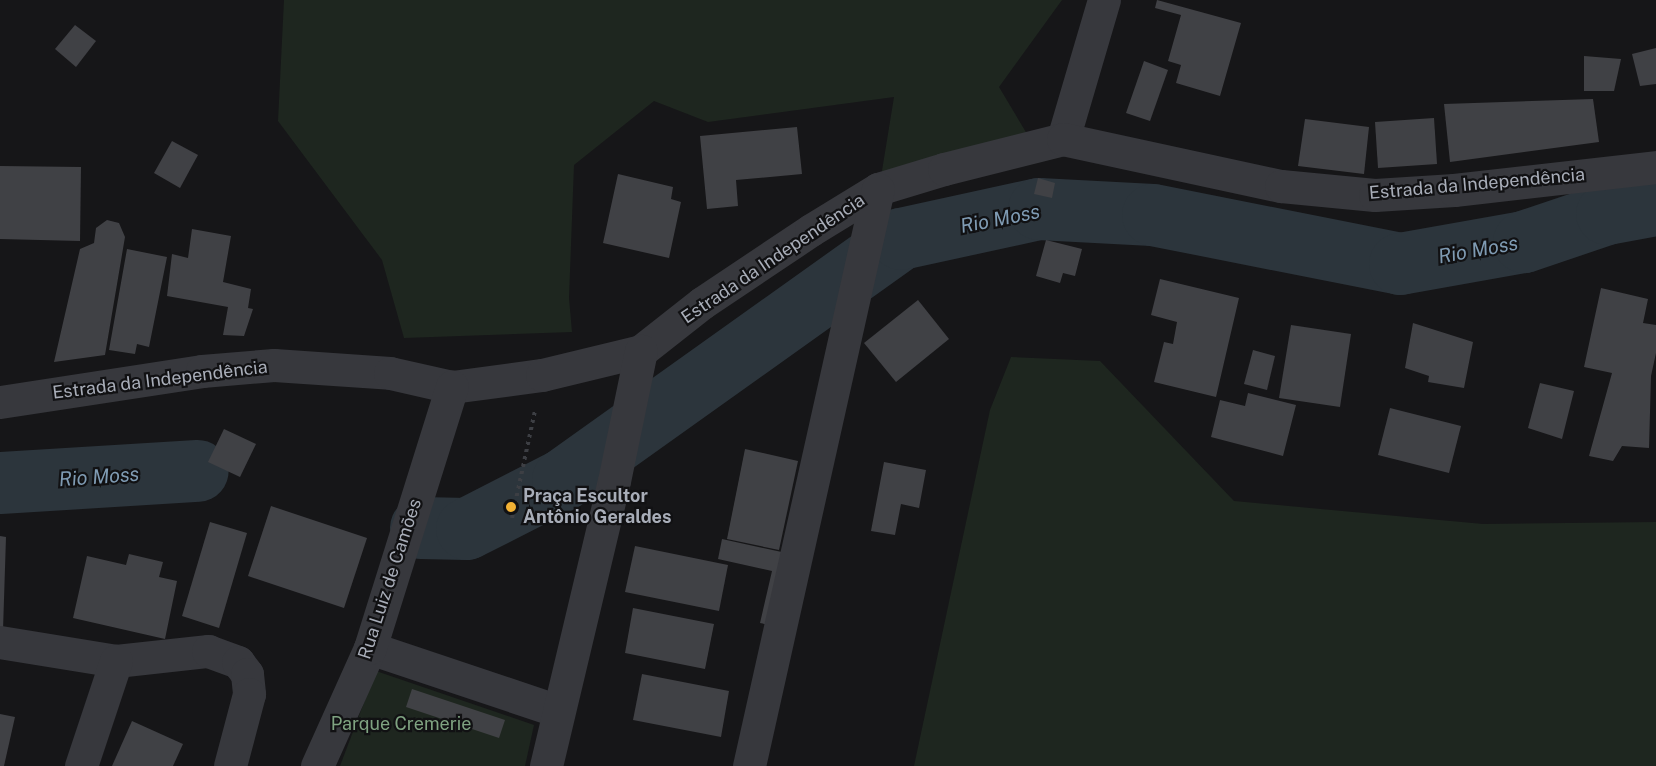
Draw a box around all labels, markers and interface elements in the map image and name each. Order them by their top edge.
street label: Estrada da Independência [1368,164,1586,204]
street label: Estrada da Independência [677,189,869,329]
water label: Rio Moss [958,200,1042,238]
water label: Rio Moss [1436,231,1520,269]
street label: Estrada da Independência [51,356,269,404]
water label: Rio Moss [58,462,140,492]
place label: Praça Escultor Antônio Geraldes [523,486,671,528]
street label: Rua Luiz de Camões [354,496,426,662]
marker: Praça Escultor Antônio Geraldes [504,500,518,514]
park label: Parque Cremerie [331,713,471,735]

